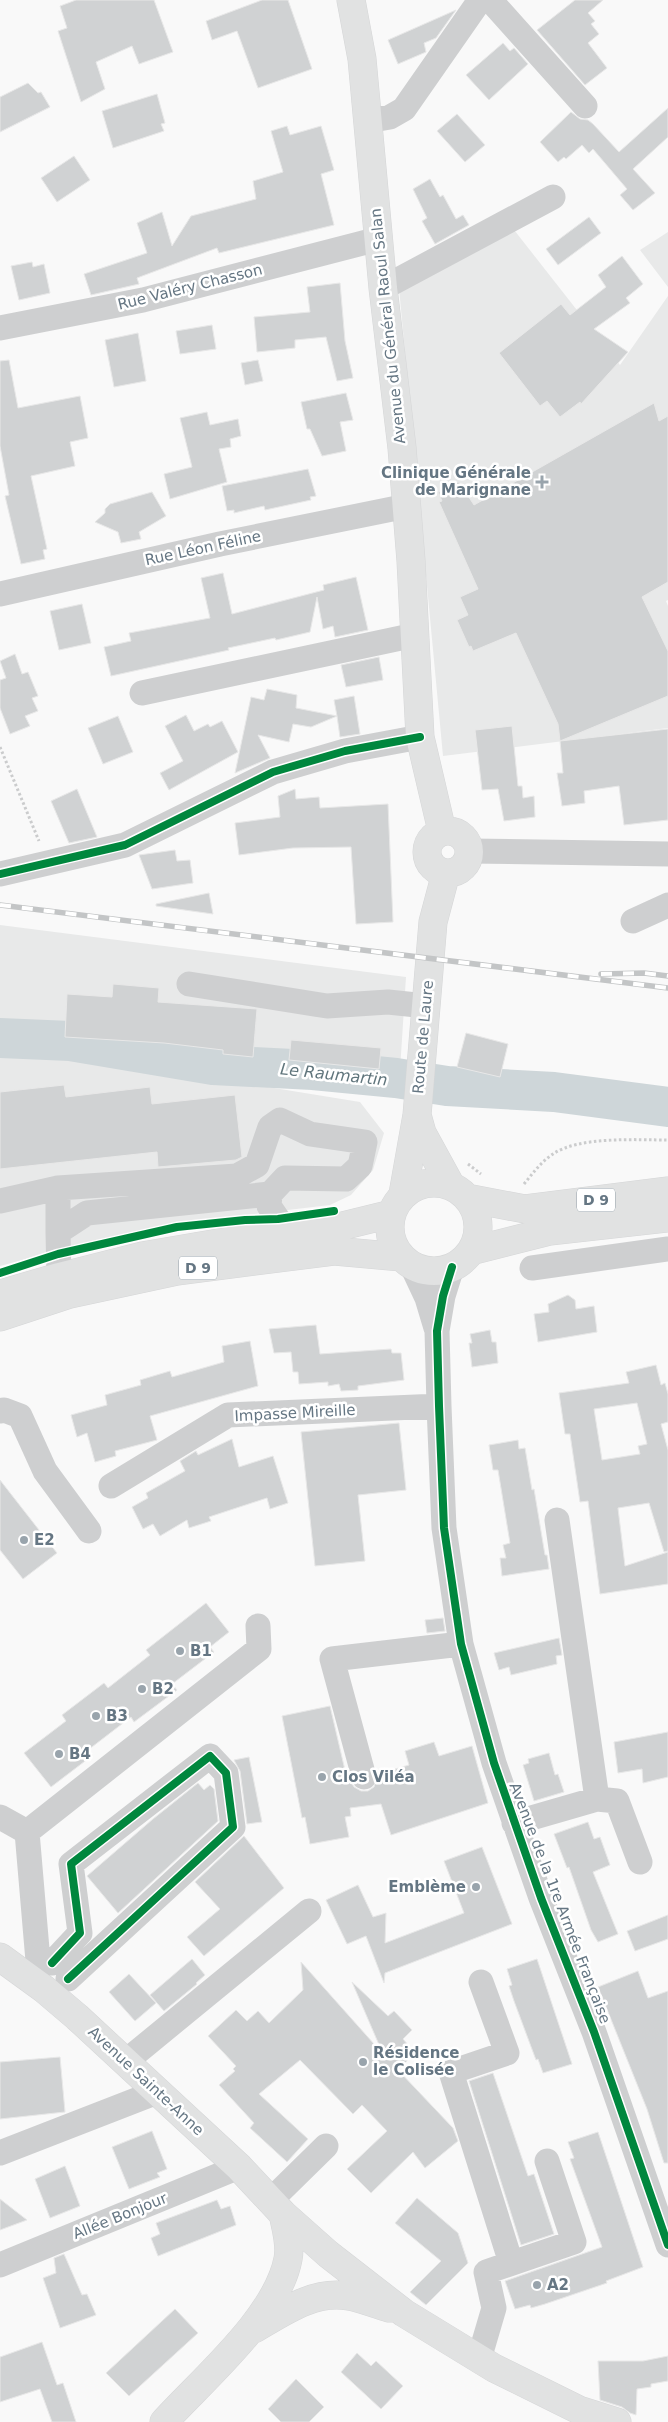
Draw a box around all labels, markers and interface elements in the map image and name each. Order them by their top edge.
street label: Avenue du Général Raoul Salan [367,207,409,445]
street label: Rue Valéry Chasson [116,260,264,314]
place label: Clinique Générale de Marignane [381,464,531,499]
marker: Clinique Générale de Marignane [535,475,549,489]
street label: Rue Léon Féline [143,527,263,569]
street label: Route de Laure [409,979,437,1095]
water label: Le Raumartin [279,1059,389,1090]
road number: D 9 [577,1188,615,1212]
road number: D 9 [179,1256,217,1280]
street label: Impasse Mireille [234,1401,356,1425]
place label: E2 [34,1531,55,1549]
marker: E2 [18,1534,30,1546]
place label: B1 [190,1642,212,1660]
marker: B1 [174,1645,186,1657]
place label: B2 [152,1680,174,1698]
marker: B2 [136,1683,148,1695]
place label: B3 [106,1707,128,1725]
marker: B3 [90,1710,102,1722]
place label: B4 [69,1745,91,1763]
marker: B4 [53,1748,65,1760]
place label: Clos Viléa [332,1768,415,1786]
marker: Clos Viléa [316,1771,328,1783]
street label: Avenue de la 1re Armée Française [506,1780,614,2026]
place label: Emblème [388,1878,466,1896]
marker: Emblème [470,1881,482,1893]
street label: Avenue Sainte-Anne [84,2023,208,2139]
place label: Résidence le Colisée [373,2044,459,2079]
marker: Résidence le Colisée [357,2056,369,2068]
street label: Allée Bonjour [70,2189,170,2243]
place label: A2 [547,2276,569,2294]
marker: A2 [531,2279,543,2291]

